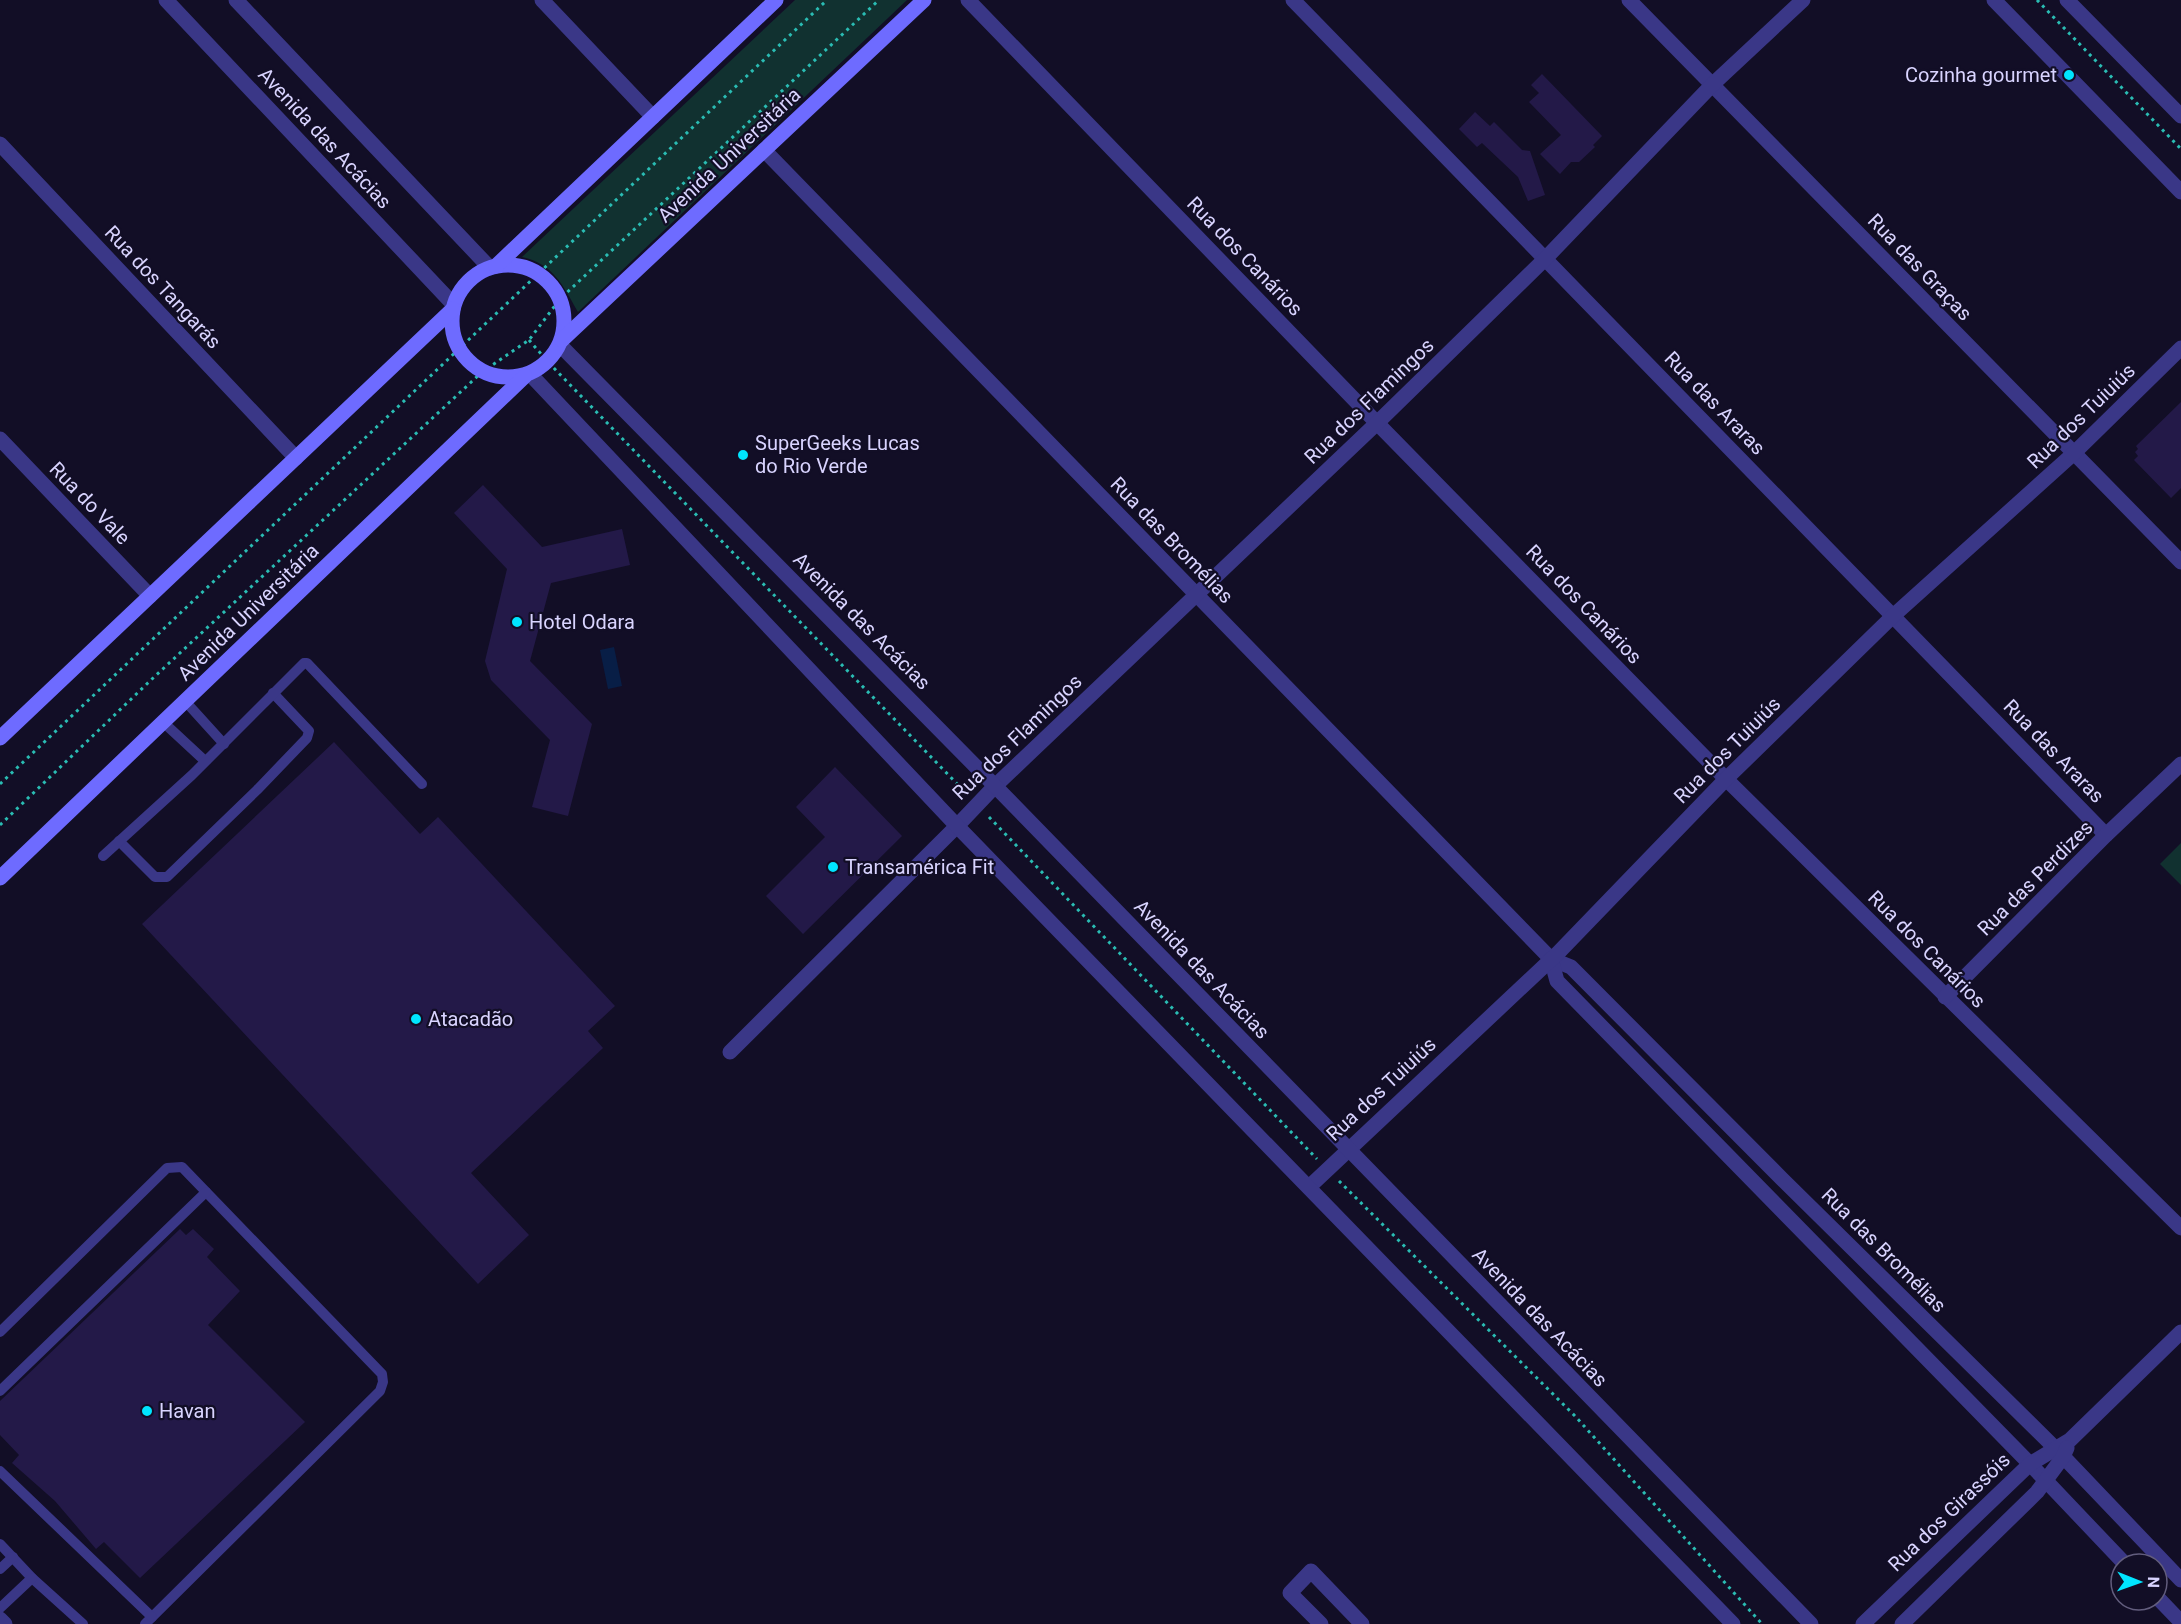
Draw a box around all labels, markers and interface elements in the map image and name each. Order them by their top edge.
street label: Avenida das Acácias [253,62,397,214]
place label: Cozinha gourmet [1905,63,2057,87]
marker: Cozinha gourmet [2062,68,2076,82]
street label: Avenida Universitária [653,83,805,227]
street label: Rua dos Canários [1182,191,1308,321]
street label: Rua das Graças [1863,209,1977,325]
street label: Rua dos Tangarás [100,221,226,353]
street label: Rua dos Flamingos [1299,333,1439,469]
street label: Rua das Araras [1660,346,1770,460]
street label: Rua dos Tuiuiús [2022,358,2140,474]
place label: SuperGeeks Lucas do Rio Verde [755,431,920,478]
marker: SuperGeeks Lucas do Rio Verde [736,448,750,462]
street label: Rua do Vale [45,457,135,549]
street label: Rua das Bromélias [1106,472,1238,608]
street label: Avenida Universitária [173,539,323,685]
street label: Rua dos Canários [1521,539,1647,669]
street label: Avenida das Acácias [788,547,936,695]
place label: Hotel Odara [529,610,635,634]
marker: Hotel Odara [510,615,524,629]
street label: Rua dos Flamingos [947,669,1087,805]
street label: Rua dos Tuiuiús [1669,692,1785,808]
street label: Rua das Araras [1999,694,2109,808]
street label: Rua das Perdizes [1972,815,2098,941]
place label: Transamérica Fit [845,855,994,879]
marker: Transamérica Fit [826,860,840,874]
street label: Rua dos Canários [1863,885,1991,1013]
street label: Avenida das Acácias [1129,894,1275,1044]
place label: Atacadão [428,1007,513,1031]
marker: Atacadão [409,1012,423,1026]
street label: Rua dos Tuiuiús [1321,1032,1441,1146]
street label: Rua das Bromélias [1817,1183,1951,1317]
street label: Avenida das Acácias [1467,1242,1613,1392]
place label: Havan [159,1399,215,1423]
marker: Havan [140,1404,154,1418]
street label: Rua dos Girassóis [1883,1448,2015,1576]
north arrow [2109,1552,2169,1612]
text: N [2144,1576,2163,1588]

